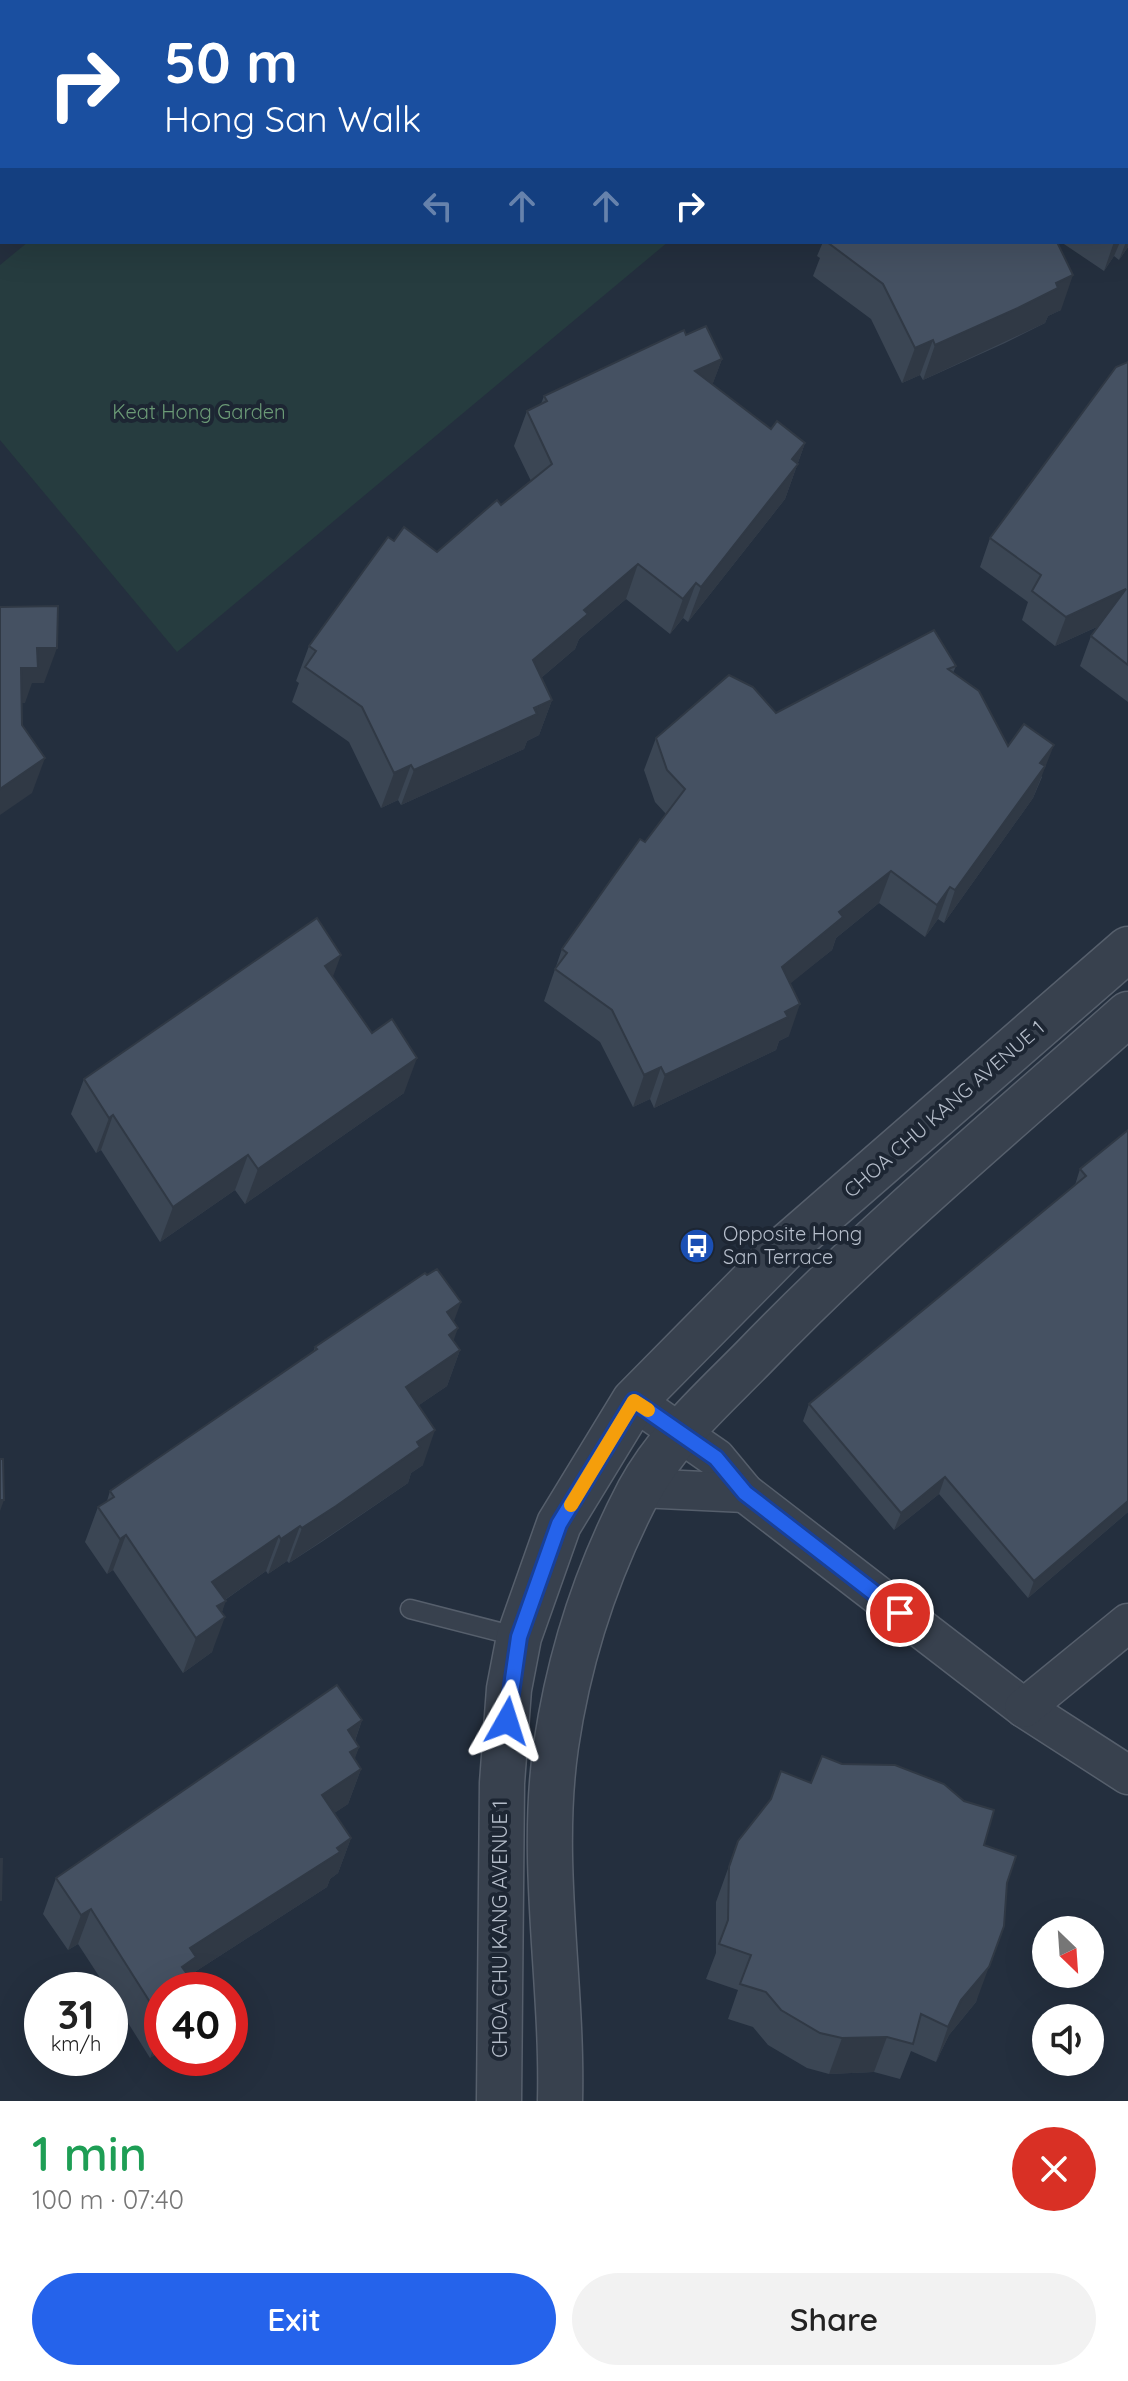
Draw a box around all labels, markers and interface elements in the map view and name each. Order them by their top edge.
text: 50 m [164,27,298,97]
icon: right [32,32,136,136]
text: Hong San Walk [164,96,421,141]
icon: left [416,184,460,228]
icon: ahead [500,184,544,228]
icon: ahead [584,184,628,228]
icon: right [668,184,712,228]
park label: Keat Hong Garden [112,399,286,424]
street label: CHOA CHU KANG AVENUE 1 [838,1015,1049,1202]
place label: Opposite Hong San Terrace [723,1221,862,1269]
bus stop icon: Opposite Hong San Terrace [678,1227,716,1265]
pin [866,1579,934,1647]
icon: arrive [878,1591,922,1635]
position arrow [465,1679,549,1763]
street label: CHOA CHU KANG AVENUE 1 [487,1800,512,2058]
north arrow [1032,1916,1104,1988]
map controls [1032,1916,1104,2076]
speed limit sign: 40 [144,1972,248,2076]
text: 31 [57,1989,95,2039]
button: sound [1032,2004,1104,2076]
text: km/h [51,2031,101,2056]
text: 1 min [32,2123,147,2183]
button: close [1012,2127,1096,2211]
text: 100 m · 07:40 [32,2183,184,2216]
button: Exit [32,2273,556,2365]
button: Share [572,2273,1096,2365]

